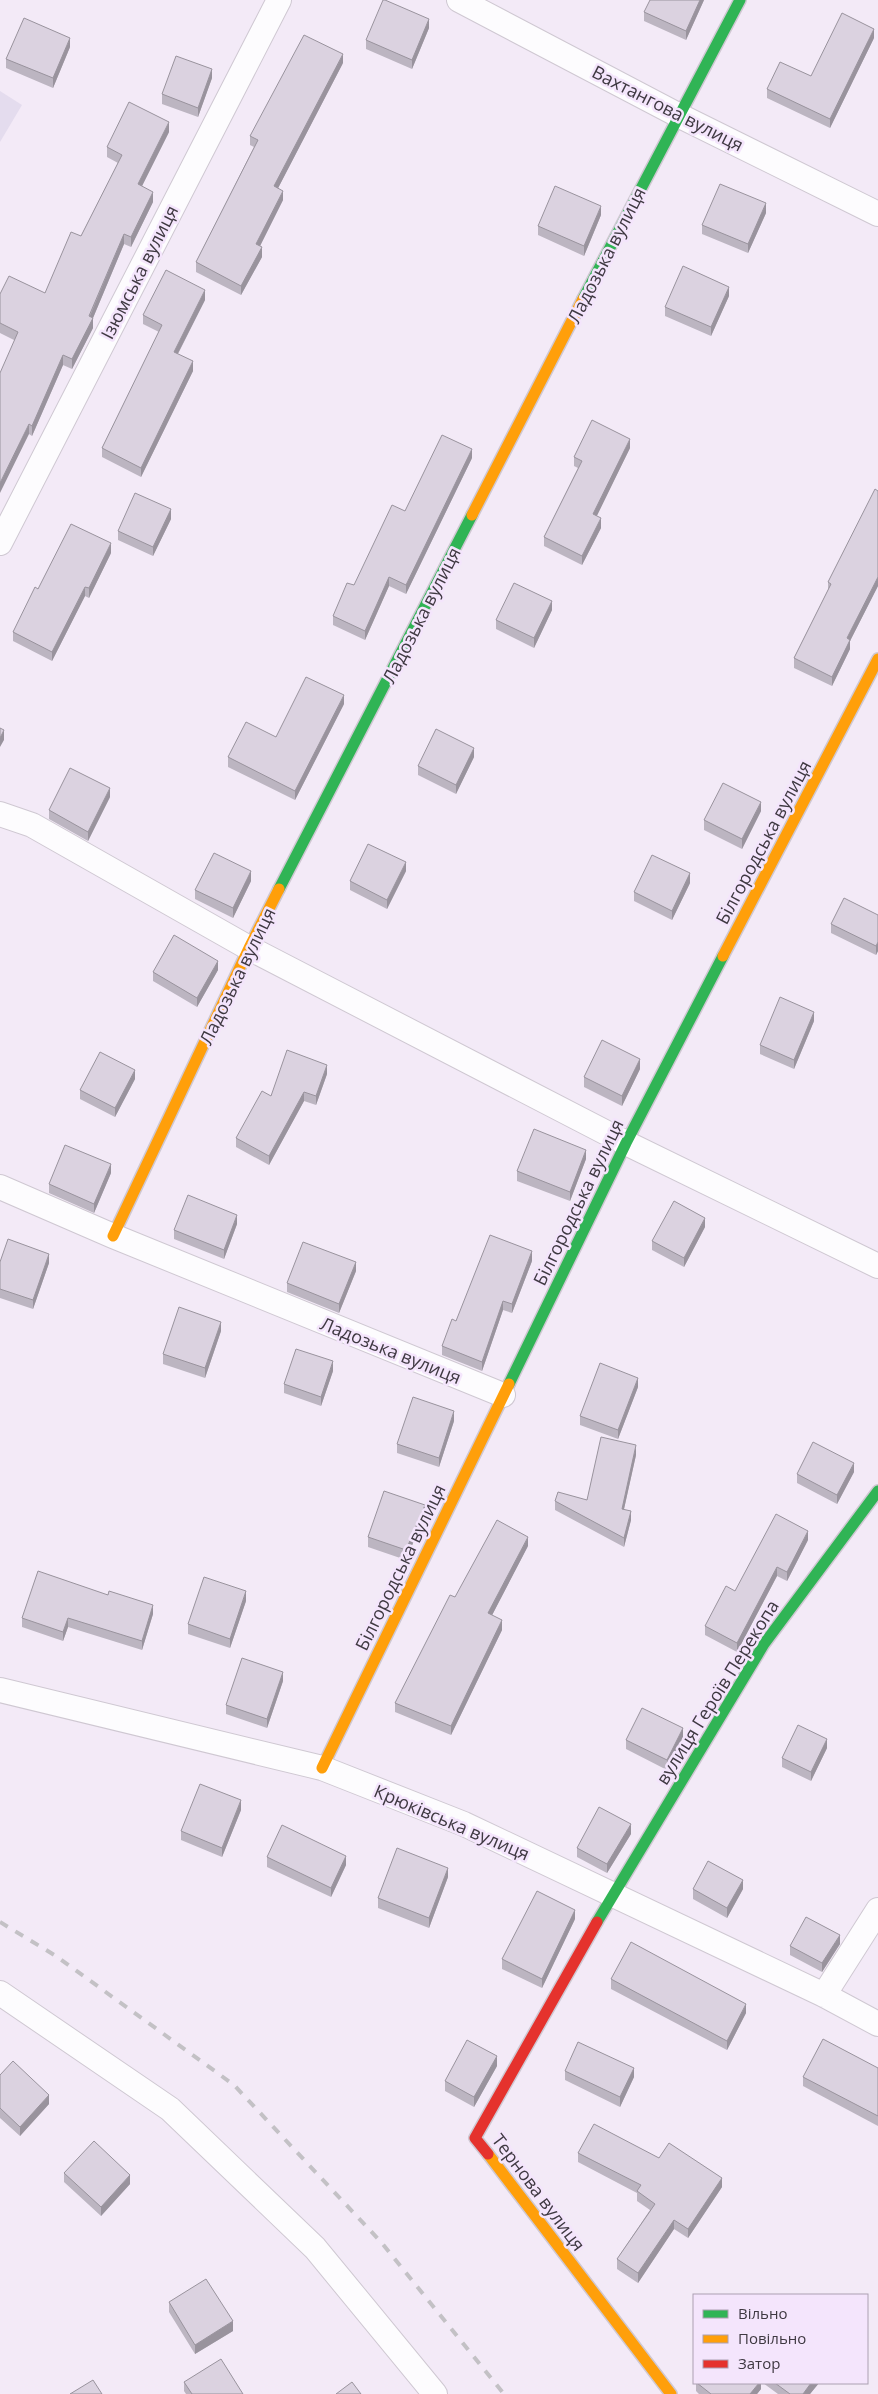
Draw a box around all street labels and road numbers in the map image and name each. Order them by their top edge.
street label: Вахтангова вулиця [588,59,748,157]
street label: Ладозька вулиця [561,183,651,327]
street label: Ізюмська вулиця [95,201,183,343]
street label: Ладозька вулиця [376,543,466,687]
street label: Білгородська вулиця [710,756,816,928]
street label: Ладозька вулиця [193,904,281,1048]
street label: Білгородська вулиця [527,1115,629,1289]
street label: Ладозька вулиця [317,1311,465,1389]
street label: Білгородська вулиця [349,1480,451,1654]
street label: вулиця Героїв Перекопа [650,1595,784,1789]
street label: Крюківська вулиця [371,1778,533,1866]
street label: Тернова вулиця [487,2129,591,2255]

